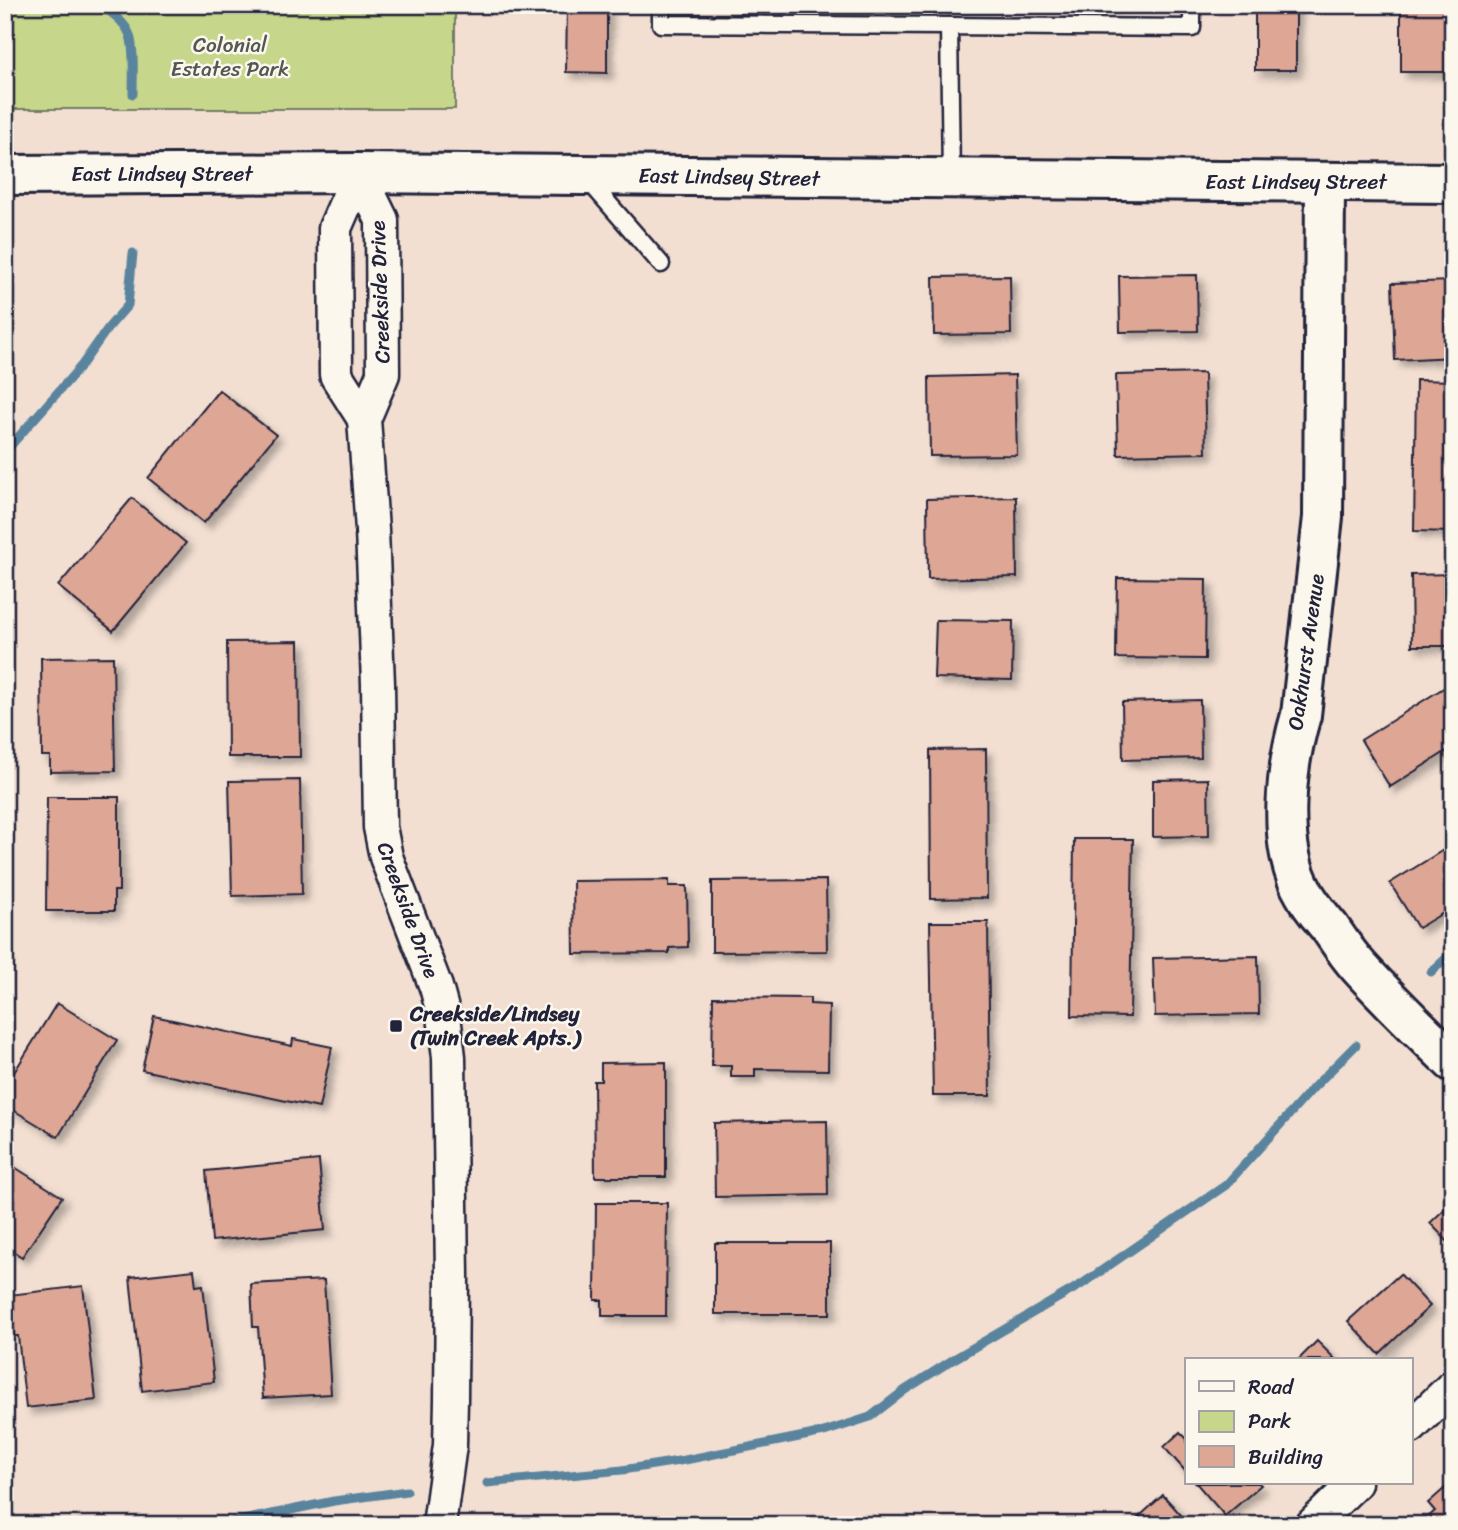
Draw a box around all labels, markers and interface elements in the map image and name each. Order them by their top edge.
park label: Colonial Estates Park [171,26,289,88]
street label: East Lindsey Street [71,155,254,193]
street label: East Lindsey Street [638,156,822,198]
street label: East Lindsey Street [1205,163,1388,201]
street label: Creekside Drive [359,220,401,364]
street label: Oakhurst Avenue [1276,571,1336,733]
street label: Creekside Drive [366,836,450,984]
place label: Creekside/Lindsey (Twin Creek Apts.) [409,995,582,1057]
marker: Creekside/Lindsey (Twin Creek Apts.) [388,1018,404,1034]
legend [1185,1358,1412,1484]
text: Road [1248,1368,1295,1406]
text: Park [1248,1402,1291,1440]
text: Building [1248,1438,1324,1476]

